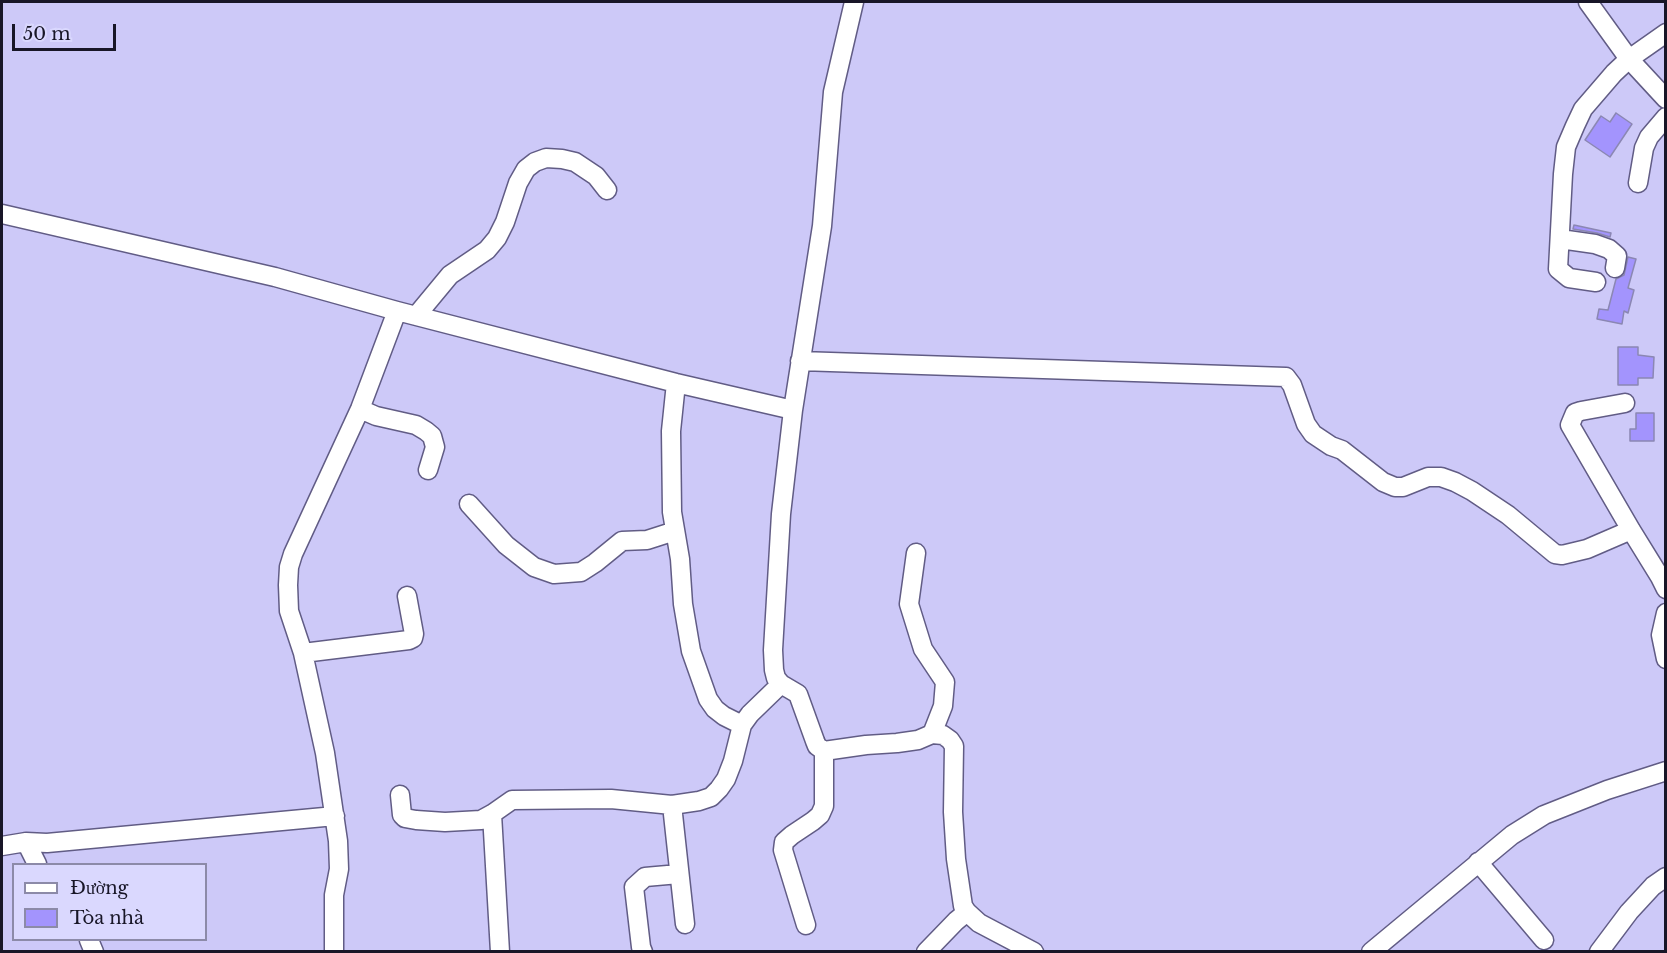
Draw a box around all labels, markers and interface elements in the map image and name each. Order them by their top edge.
scale bar [15,12,118,50]
text: 50 m [23,23,71,45]
legend [12,863,207,941]
text: Đường [70,877,128,899]
text: Tòa nhà [70,907,144,929]

